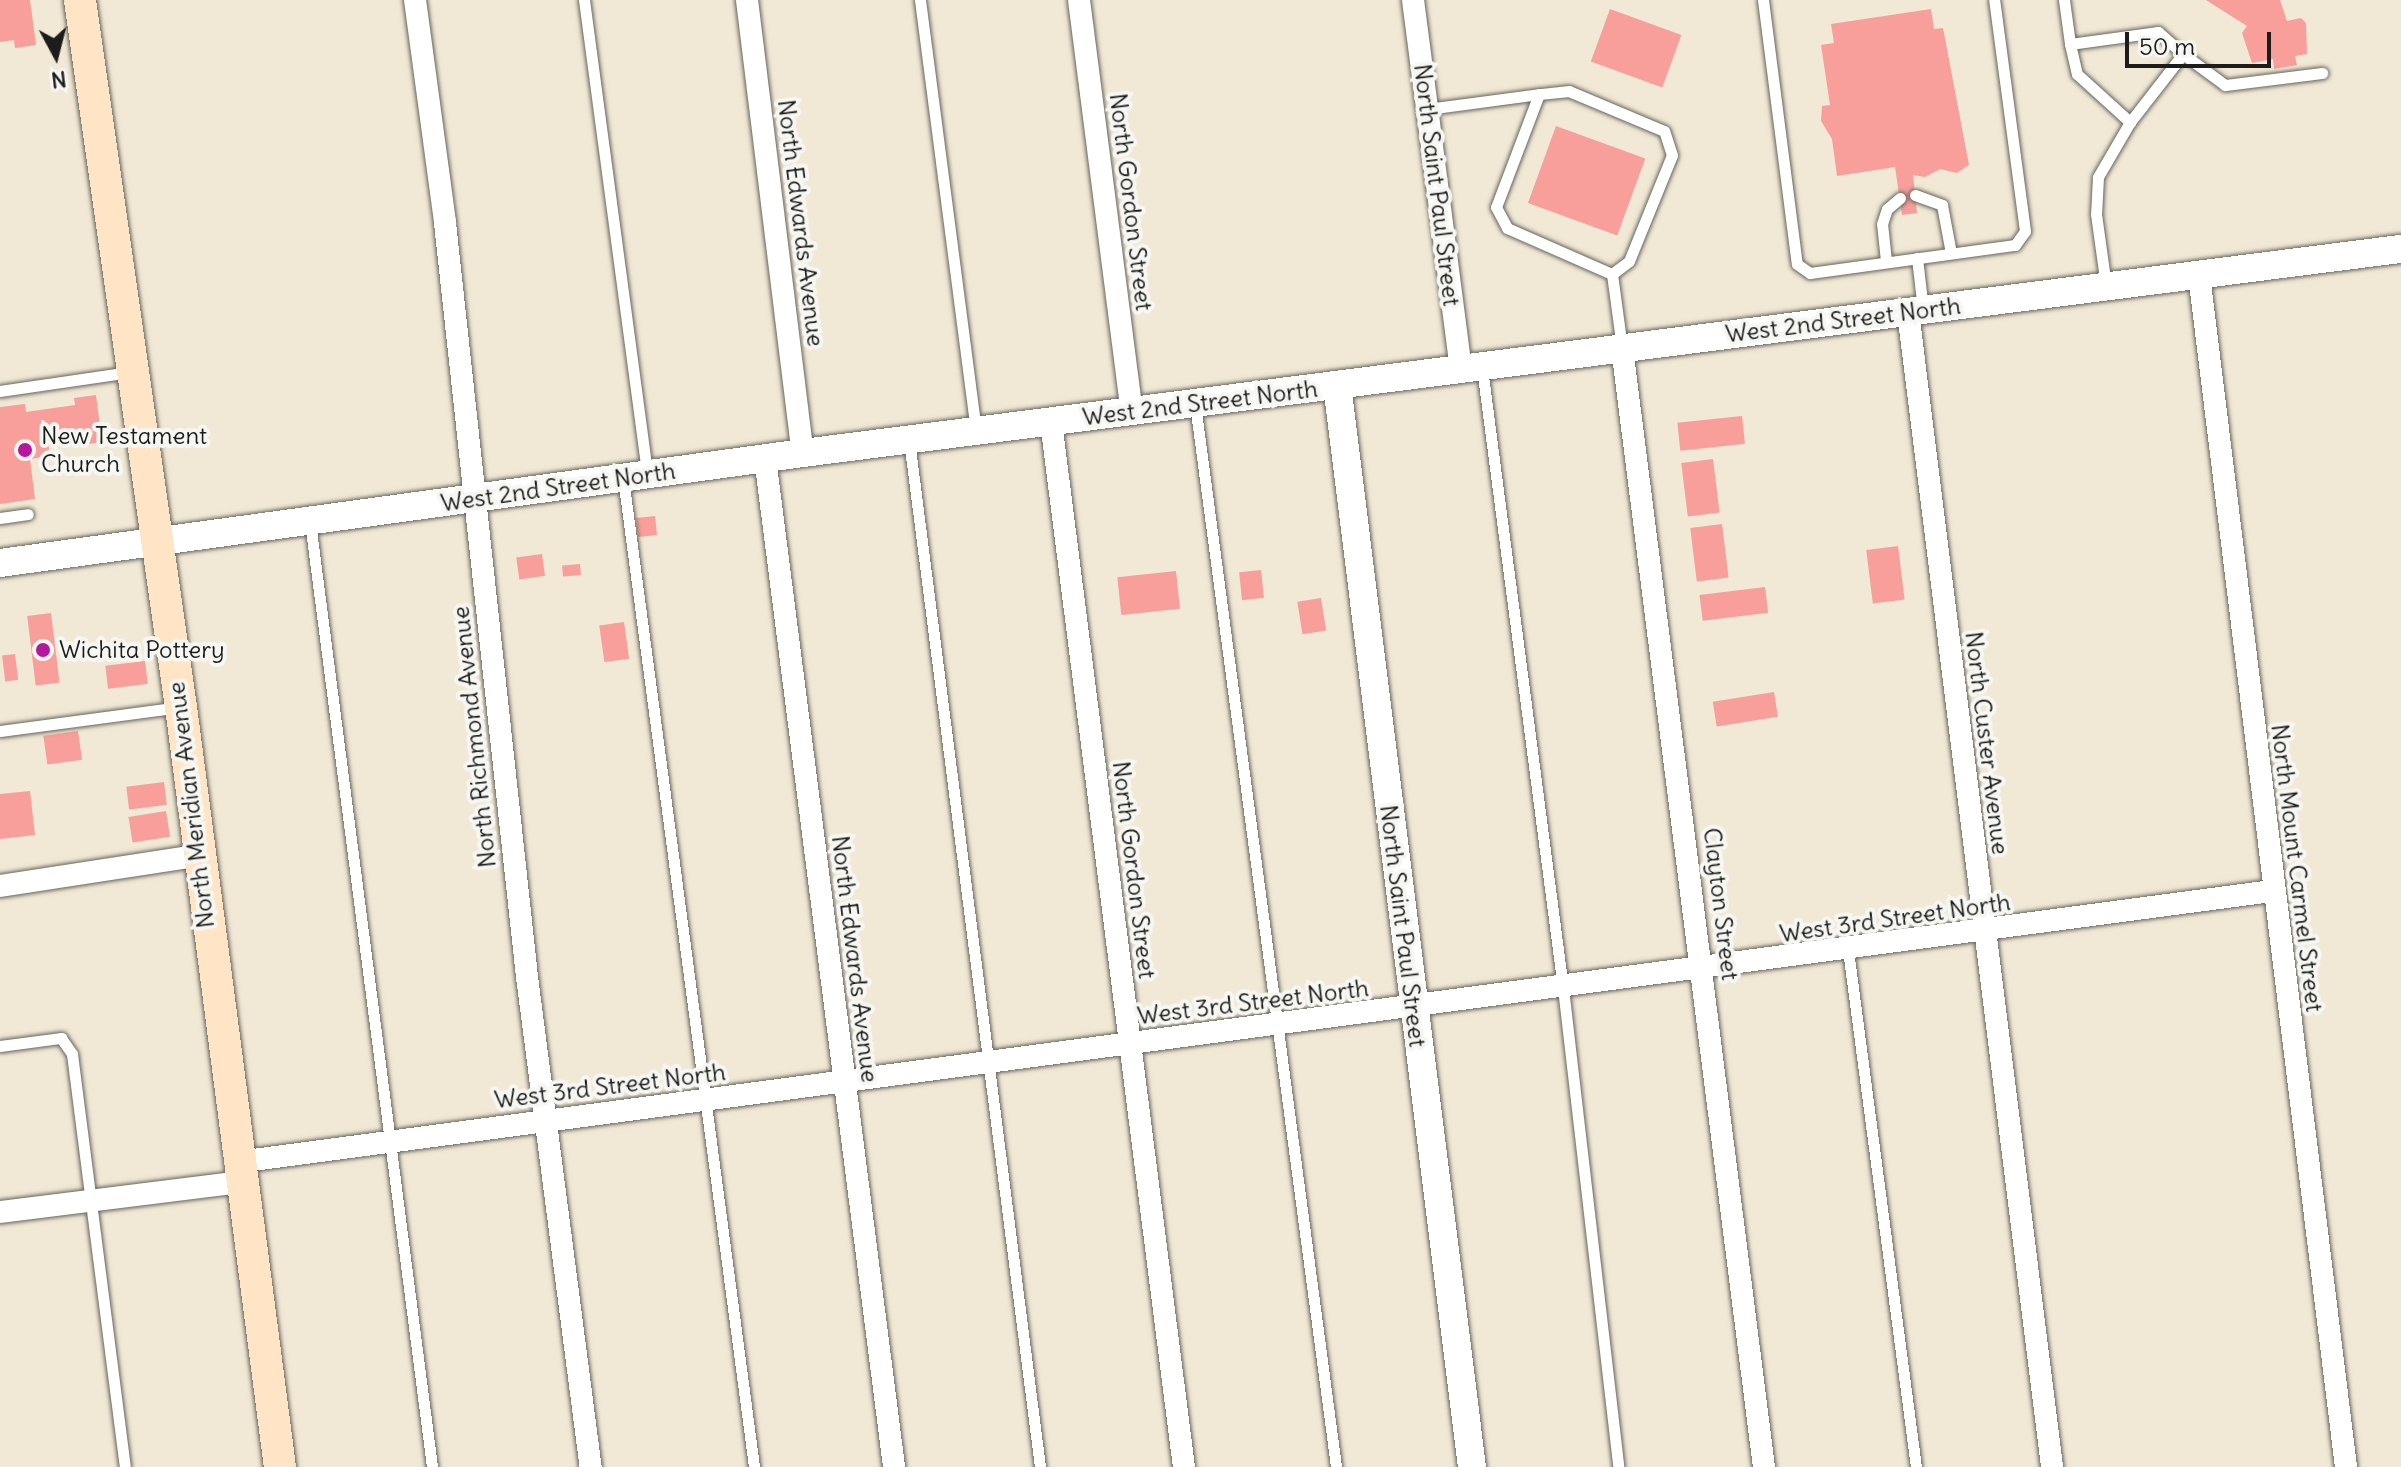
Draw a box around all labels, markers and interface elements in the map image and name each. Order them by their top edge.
north arrow [16,16,96,96]
scale bar [2129,16,2275,66]
text: 50 m [2139,31,2195,61]
street label: North Saint Paul Street [1408,62,1466,308]
text: N [50,65,68,95]
street label: North Gordon Street [1103,92,1159,312]
street label: North Edwards Avenue [772,98,830,348]
street label: West 2nd Street North [1724,291,1962,349]
street label: West 2nd Street North [1081,374,1319,432]
place label: New Testament Church [41,422,207,478]
marker: New Testament Church [16,441,34,459]
street label: West 2nd Street North [439,456,677,518]
street label: North Richmond Avenue [446,605,502,869]
street label: North Custer Avenue [1959,630,2015,856]
place label: Wichita Pottery [59,636,225,664]
marker: Wichita Pottery [34,641,52,659]
street label: North Meridian Avenue [162,680,220,930]
street label: North Mount Carmel Street [2265,722,2329,1014]
street label: North Gordon Street [1106,760,1162,980]
street label: North Saint Paul Street [1374,803,1432,1049]
street label: Clayton Street [1697,826,1745,982]
street label: North Edwards Avenue [826,834,884,1084]
street label: West 3rd Street North [1778,888,2012,948]
street label: West 3rd Street North [1136,974,1370,1030]
street label: West 3rd Street North [493,1058,727,1114]

